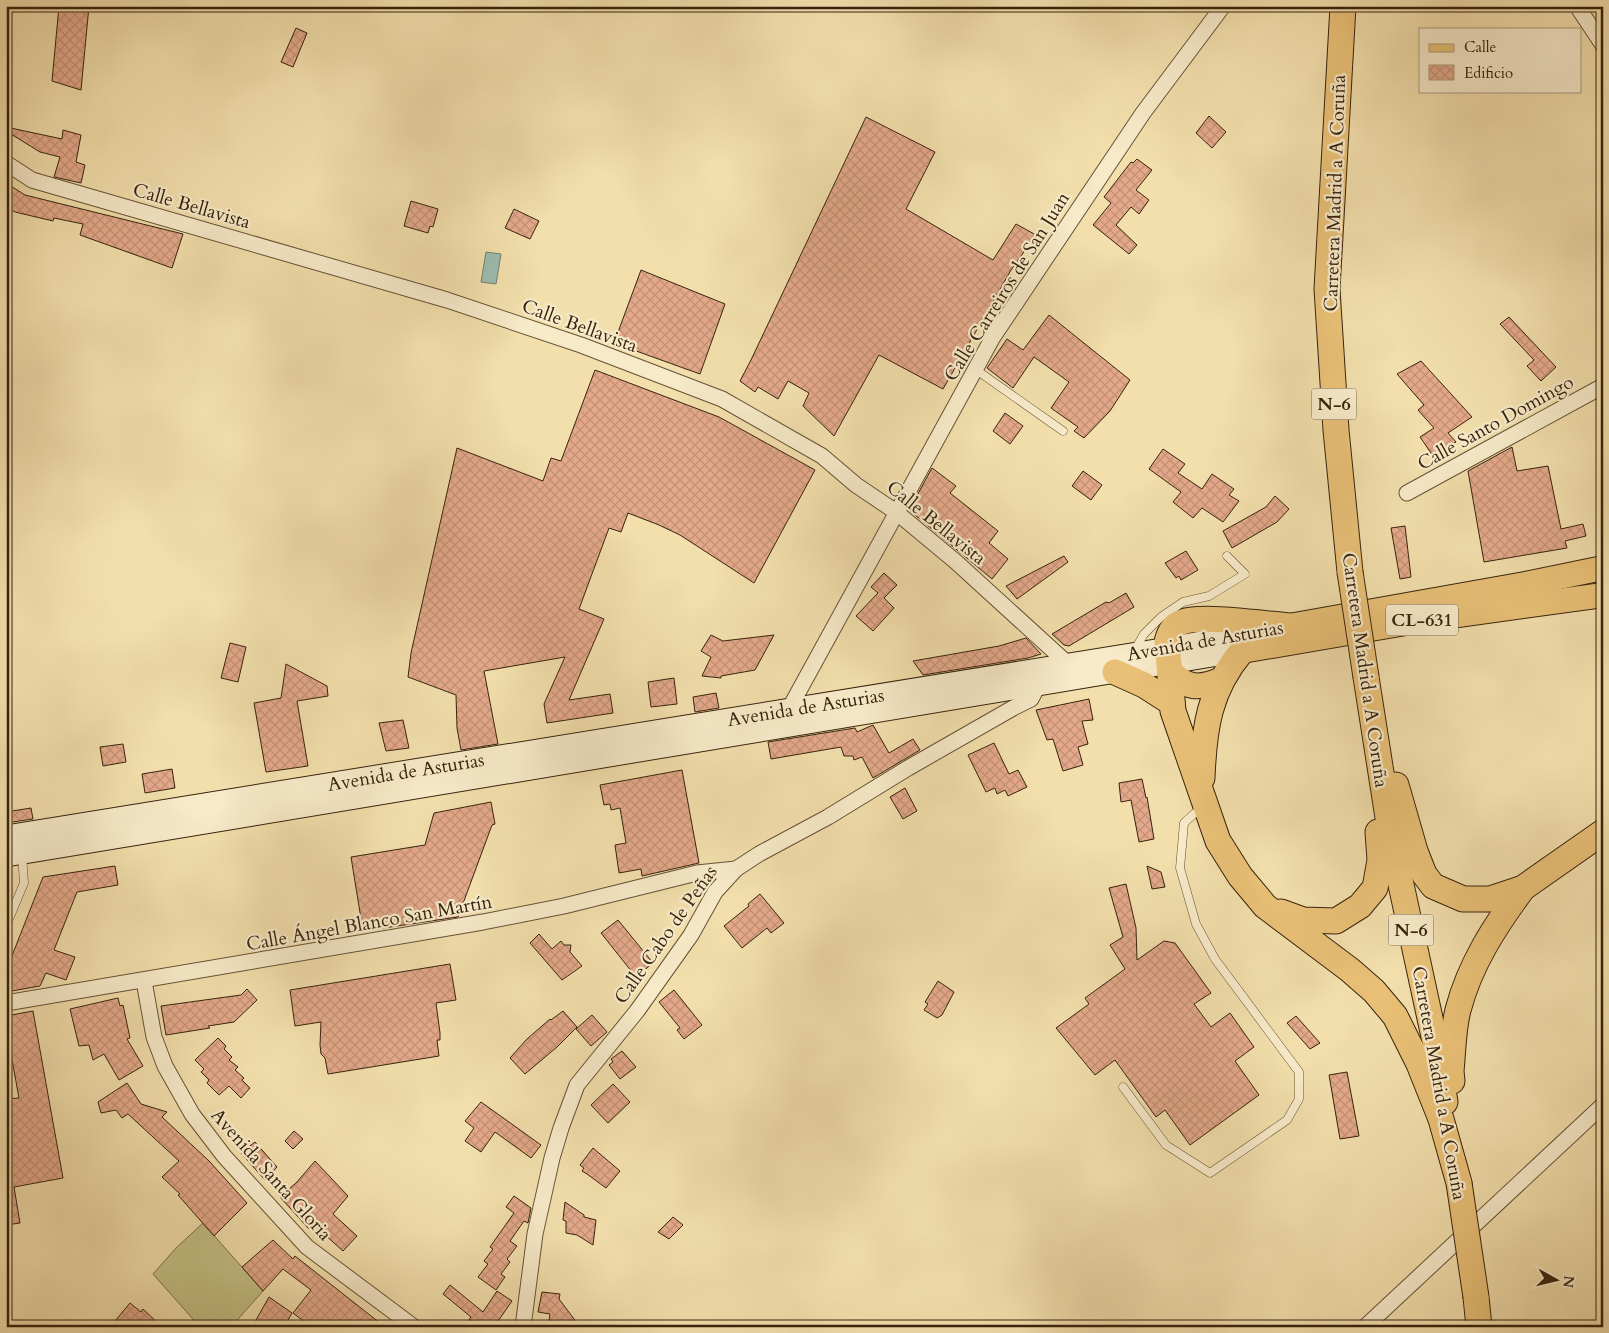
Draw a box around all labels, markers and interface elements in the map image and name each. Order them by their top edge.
legend [1419,28,1582,92]
text: Calle [1464,37,1497,57]
text: Edificio [1464,63,1513,83]
street label: Carretera Madrid a A Coruña [1318,74,1352,312]
street label: Calle Bellavista [130,177,254,235]
street label: Calle Carreiros de San Juan [938,187,1076,386]
street label: Calle Bellavista [518,293,641,359]
street label: Calle Santo Domingo [1413,369,1578,477]
road number: N-6 [1312,388,1356,419]
street label: Calle Bellavista [881,475,992,571]
street label: Carretera Madrid a A Coruña [1336,551,1394,789]
road number: CL-631 [1386,604,1458,636]
street label: Avenida de Asturias [1125,614,1285,668]
street label: Avenida de Asturias [725,682,886,733]
street label: Avenida de Asturias [326,747,486,798]
street label: Calle Cabo de Peñas [608,860,723,1009]
street label: Calle Ángel Blanco San Martín [244,889,494,957]
road number: N-6 [1388,914,1434,946]
street label: Carretera Madrid a A Coruña [1406,964,1472,1202]
street label: Avenida Santa Gloria [205,1103,338,1246]
north arrow [1532,1256,1582,1306]
text: N [1558,1274,1579,1289]

